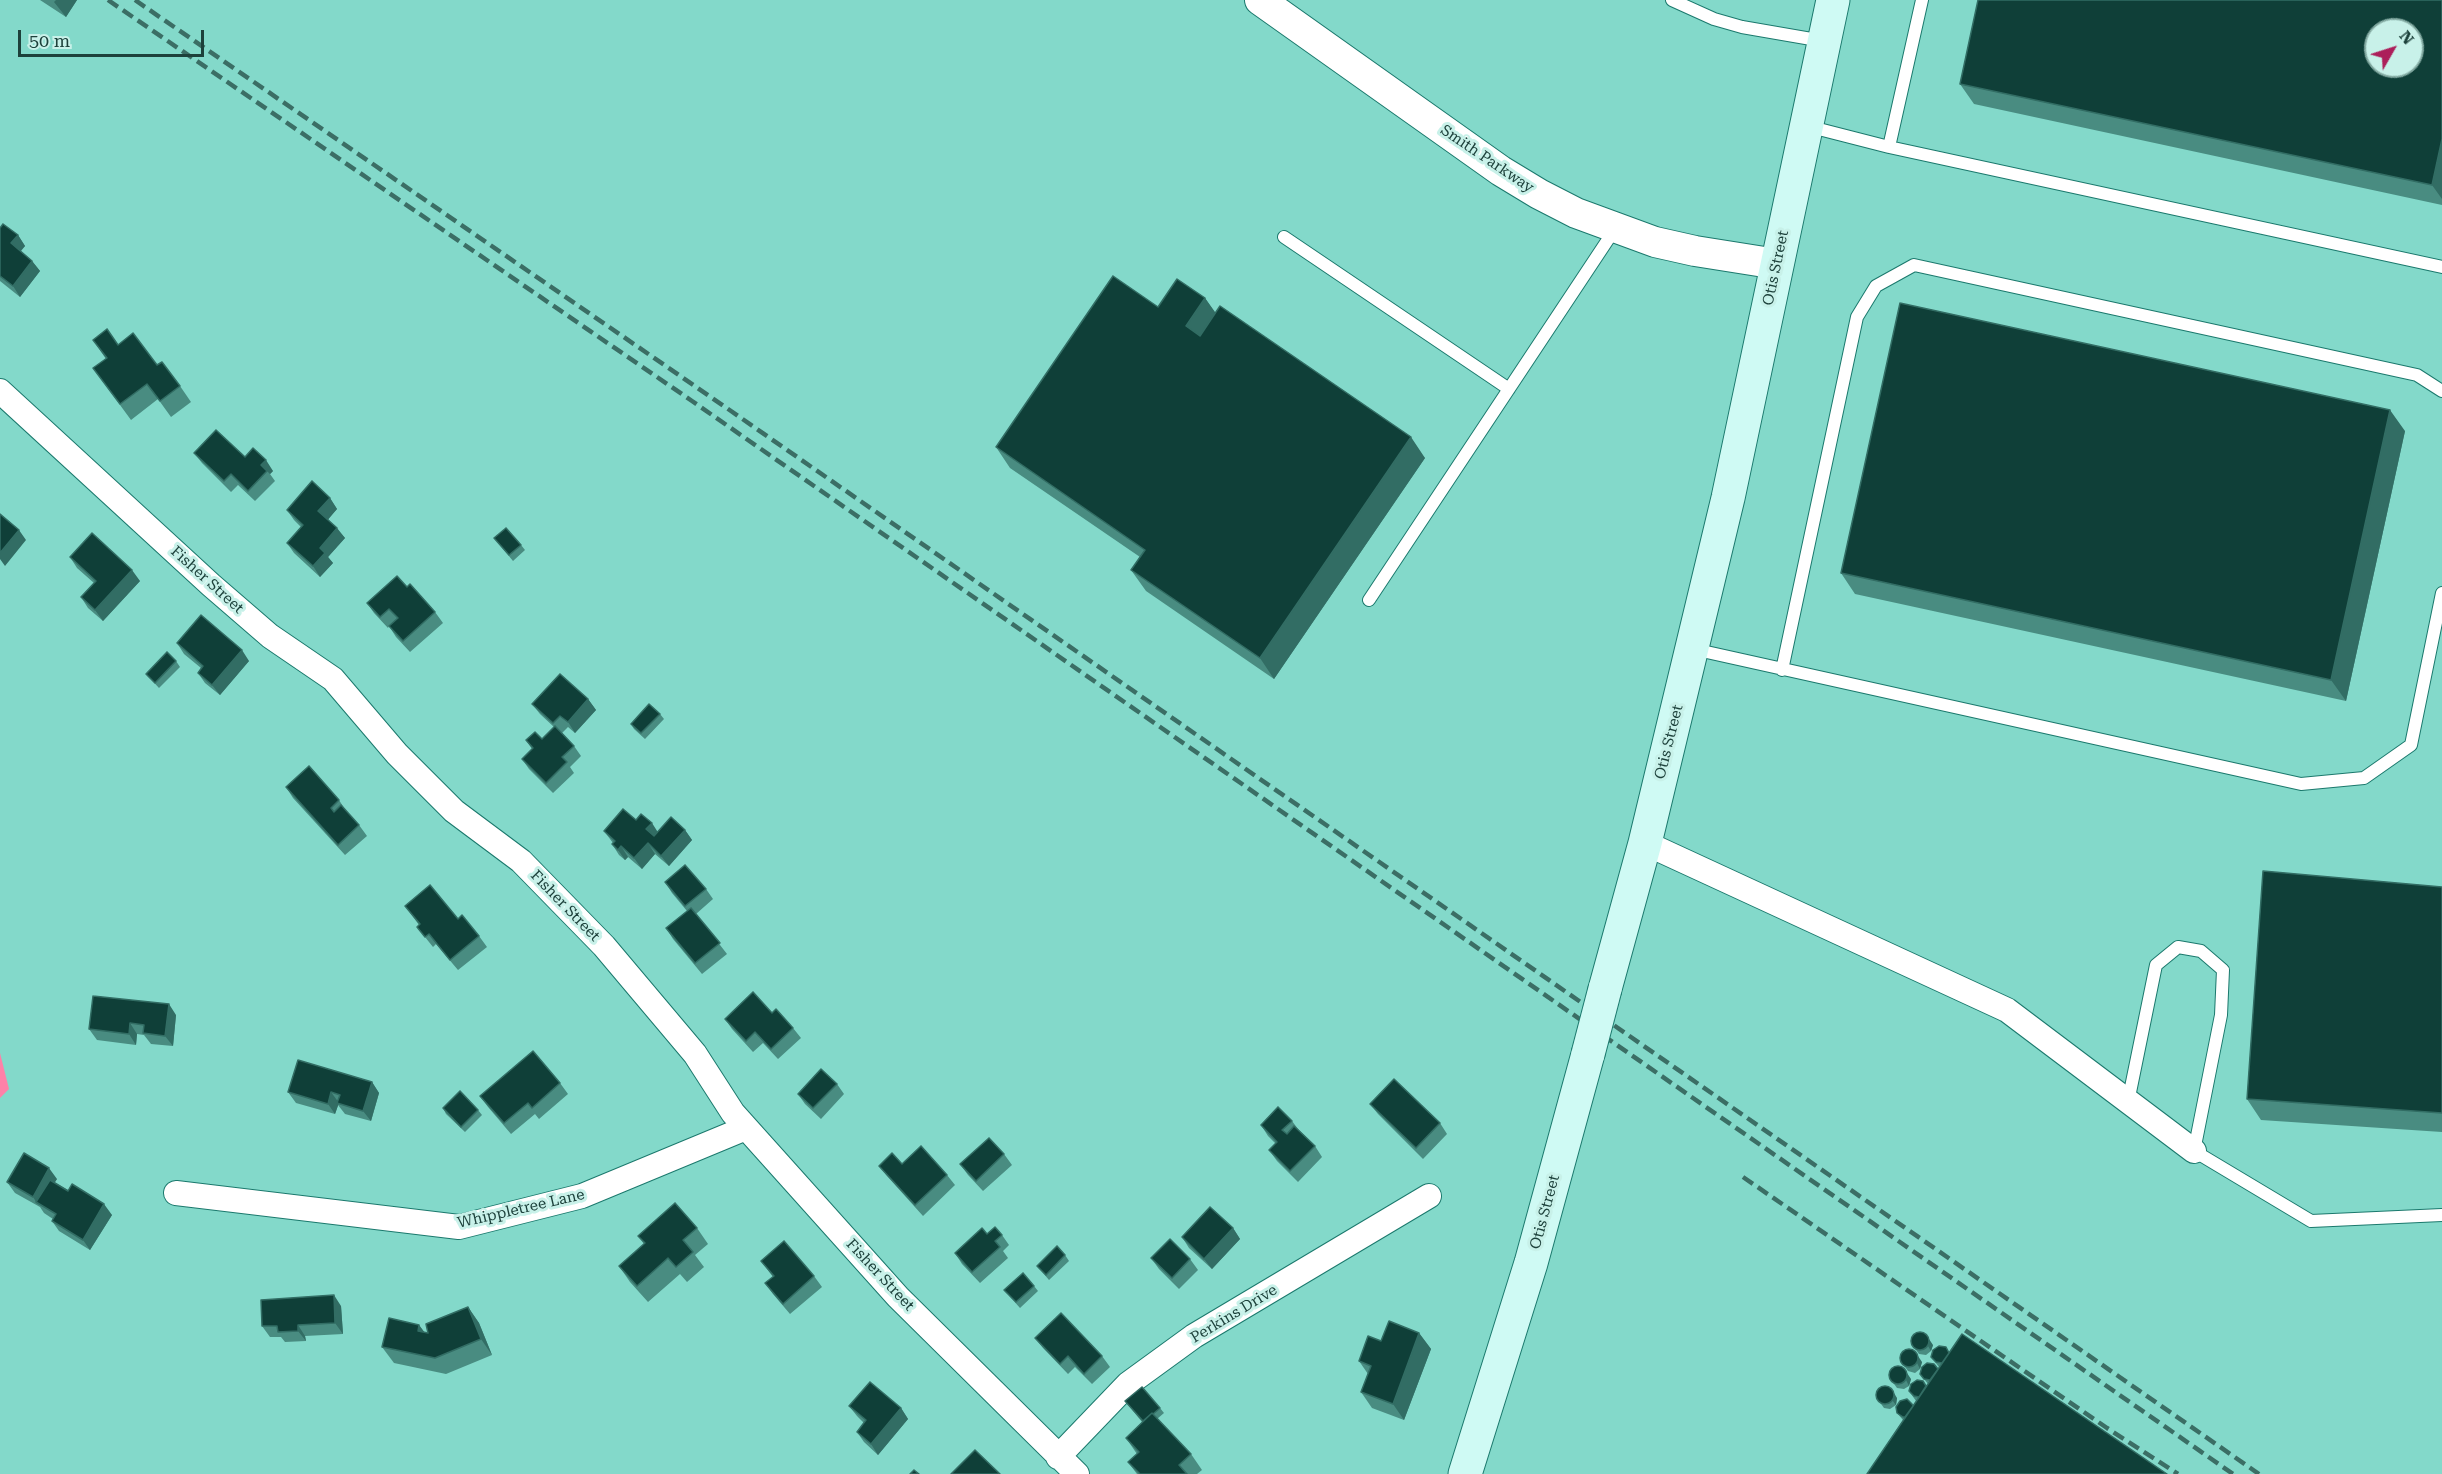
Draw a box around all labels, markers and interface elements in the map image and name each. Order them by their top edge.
scale bar [21,18,207,56]
north arrow [2364,18,2424,78]
text: N [2396,27,2418,48]
text: 50 m [29,30,70,51]
street label: Smith Parkway [1437,121,1537,197]
street label: Otis Street [1759,229,1793,307]
street label: Fisher Street [167,543,247,617]
street label: Otis Street [1651,703,1687,781]
street label: Fisher Street [527,867,603,945]
street label: Otis Street [1526,1173,1564,1251]
street label: Whippletree Lane [456,1186,586,1232]
street label: Fisher Street [842,1235,918,1315]
street label: Perkins Drive [1187,1281,1281,1347]

